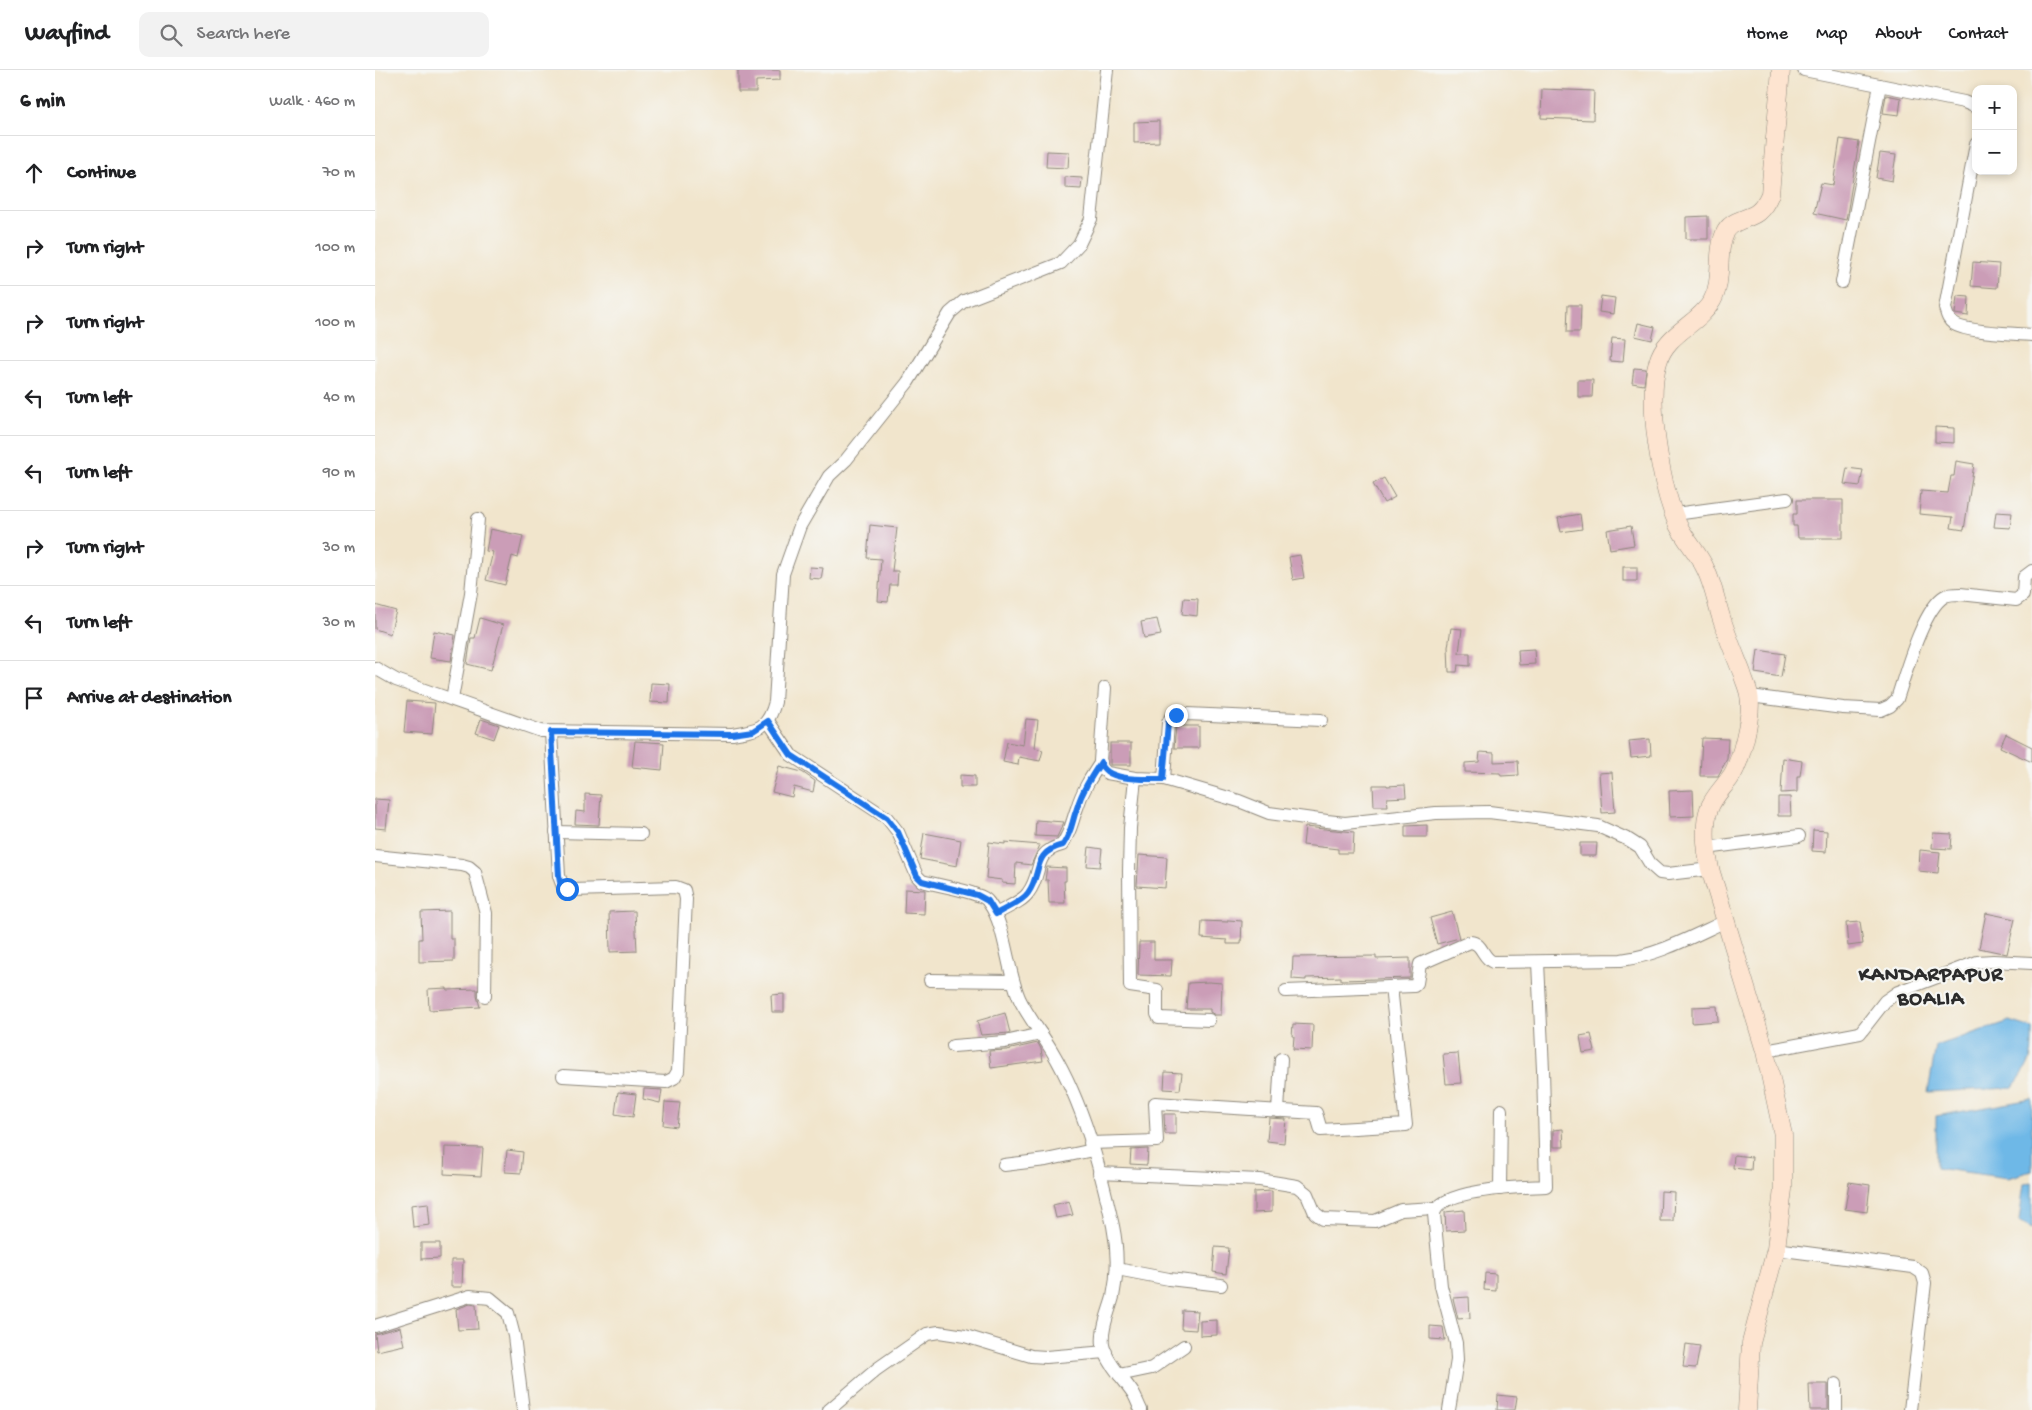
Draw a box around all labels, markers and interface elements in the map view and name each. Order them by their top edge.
search box [139,12,489,57]
text: Wayfind [25,20,109,49]
icon: search [157,21,185,49]
text: Search here [197,23,290,46]
text: Home [1746,24,1788,45]
text: Map [1816,24,1847,45]
text: About [1875,24,1921,45]
text: Contact [1949,24,2007,45]
map controls [1972,85,2017,175]
button: + [1972,85,2017,130]
text: 6 min [20,90,65,115]
text: Walk · 460 m [269,93,355,112]
button: − [1972,130,2017,175]
icon: ahead [20,159,48,187]
text: Continue [67,162,136,185]
text: 70 m [322,164,355,183]
icon: right [20,234,48,262]
text: Turn right [67,237,143,260]
text: 100 m [315,239,355,258]
icon: right [20,309,48,337]
text: Turn right [67,312,143,335]
text: 100 m [315,314,355,333]
icon: left [20,384,48,412]
text: Turn left [67,387,131,410]
text: 40 m [323,389,355,408]
icon: left [20,459,48,487]
text: Turn left [67,462,131,485]
text: 90 m [323,464,355,483]
icon: right [20,534,48,562]
text: Turn right [67,537,143,560]
text: 30 m [322,539,355,558]
icon: left [20,609,48,637]
text: Turn left [67,612,131,635]
text: 30 m [322,614,355,633]
icon: arrive [20,684,48,712]
text: Arrive at destination [67,687,231,710]
route end [1165,704,1188,727]
route start [556,878,579,901]
district label: KANDARPAPUR BOALIA [1858,964,2004,1013]

